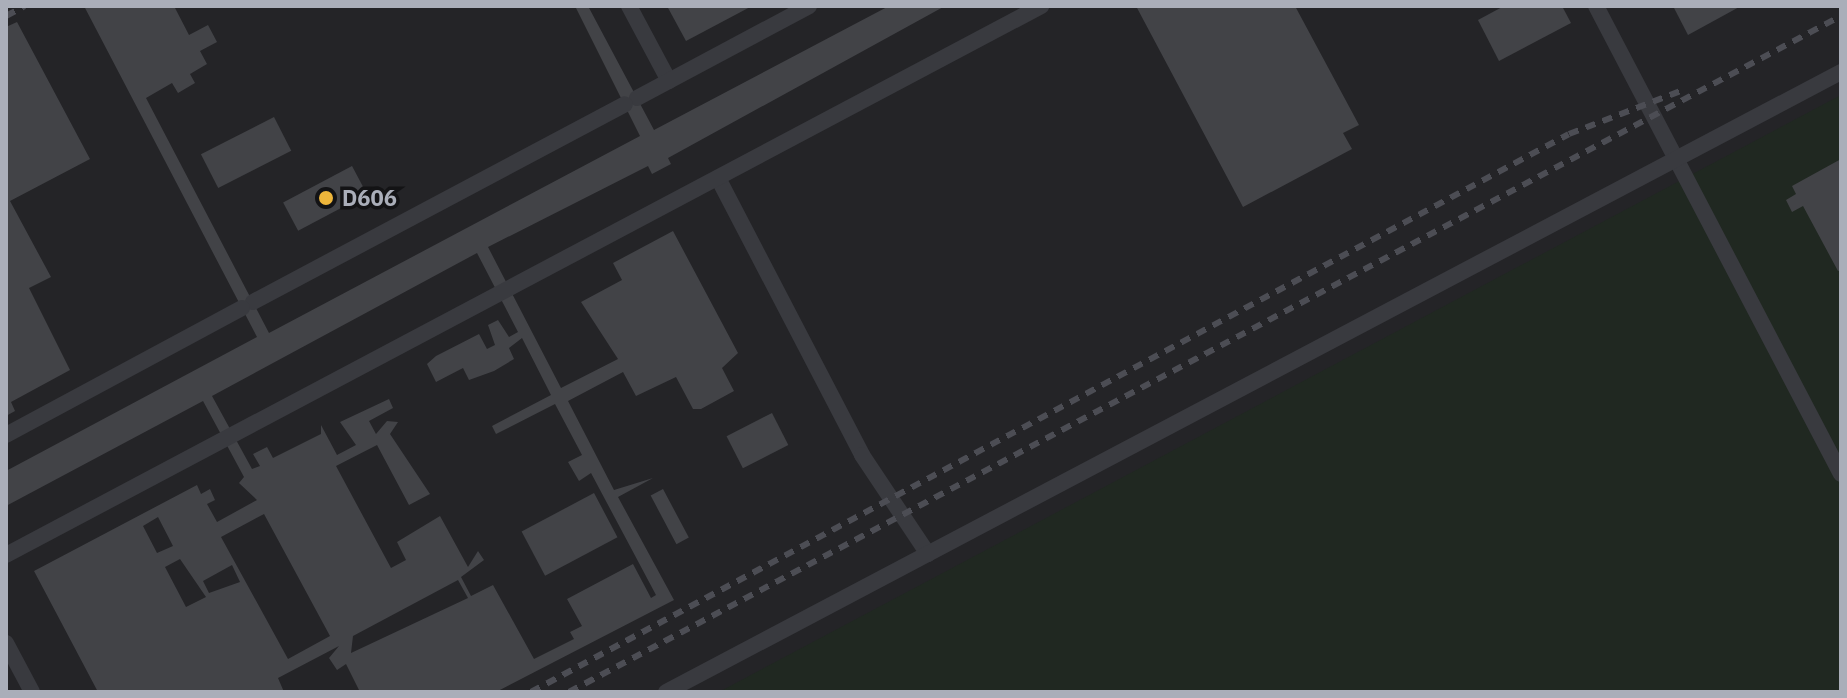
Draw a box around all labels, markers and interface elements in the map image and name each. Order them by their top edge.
place label: D606 [342,185,397,211]
marker: D606 [317,189,335,207]

